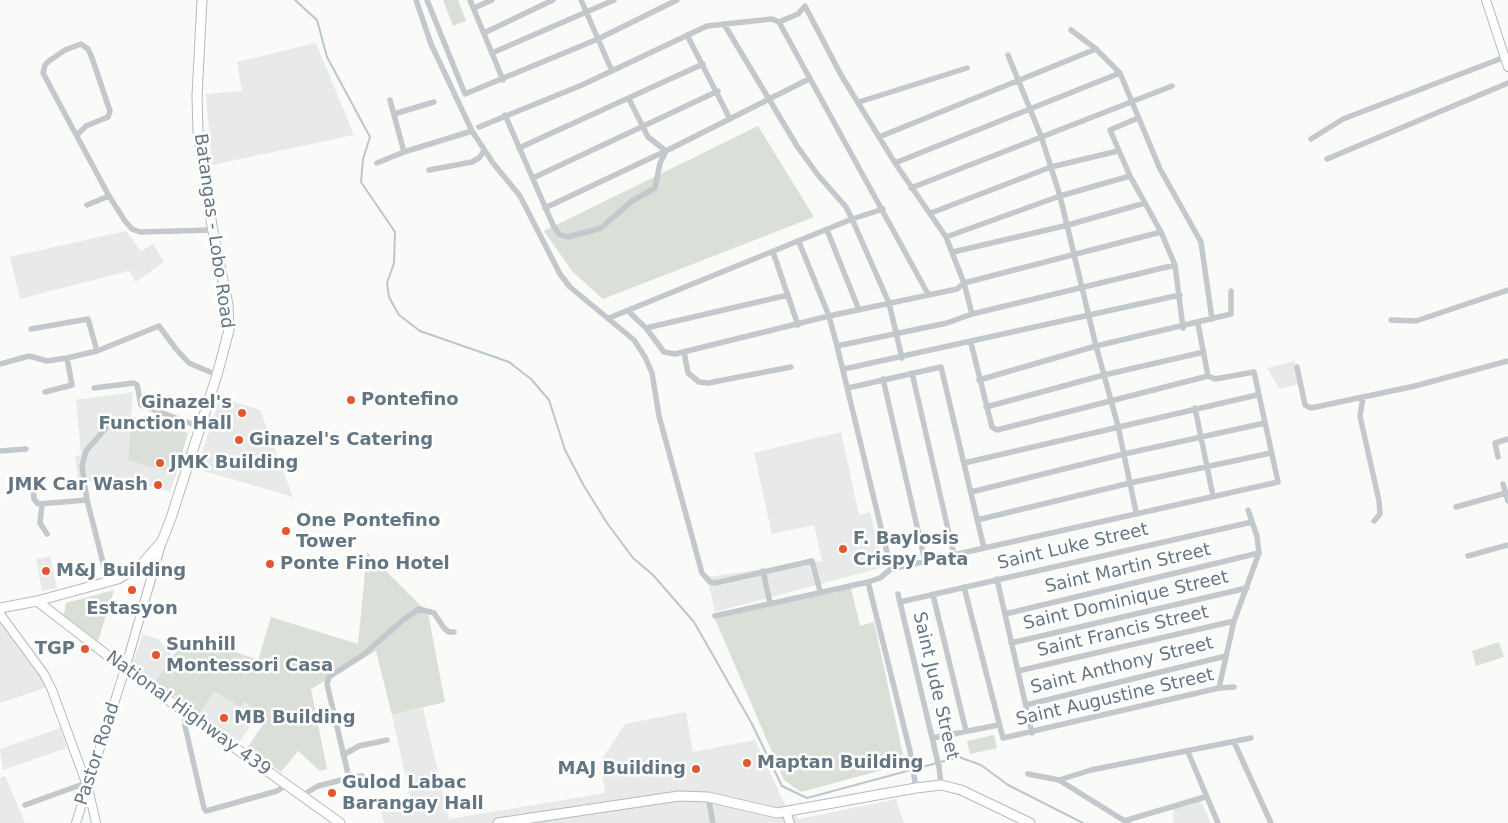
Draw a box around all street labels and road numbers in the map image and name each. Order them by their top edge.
street label: Batangas - Lobo Road [189,132,237,330]
street label: Saint Luke Street [996,519,1150,575]
street label: Saint Martin Street [1043,539,1213,599]
street label: Saint Dominique Street [1021,567,1231,635]
street label: Saint Francis Street [1035,602,1211,662]
street label: Saint Jude Street [907,610,963,762]
street label: Saint Anthony Street [1029,633,1215,699]
street label: National Highway 439 [101,647,275,781]
street label: Saint Augustine Street [1014,665,1216,731]
street label: Pastor Road [71,700,125,808]

